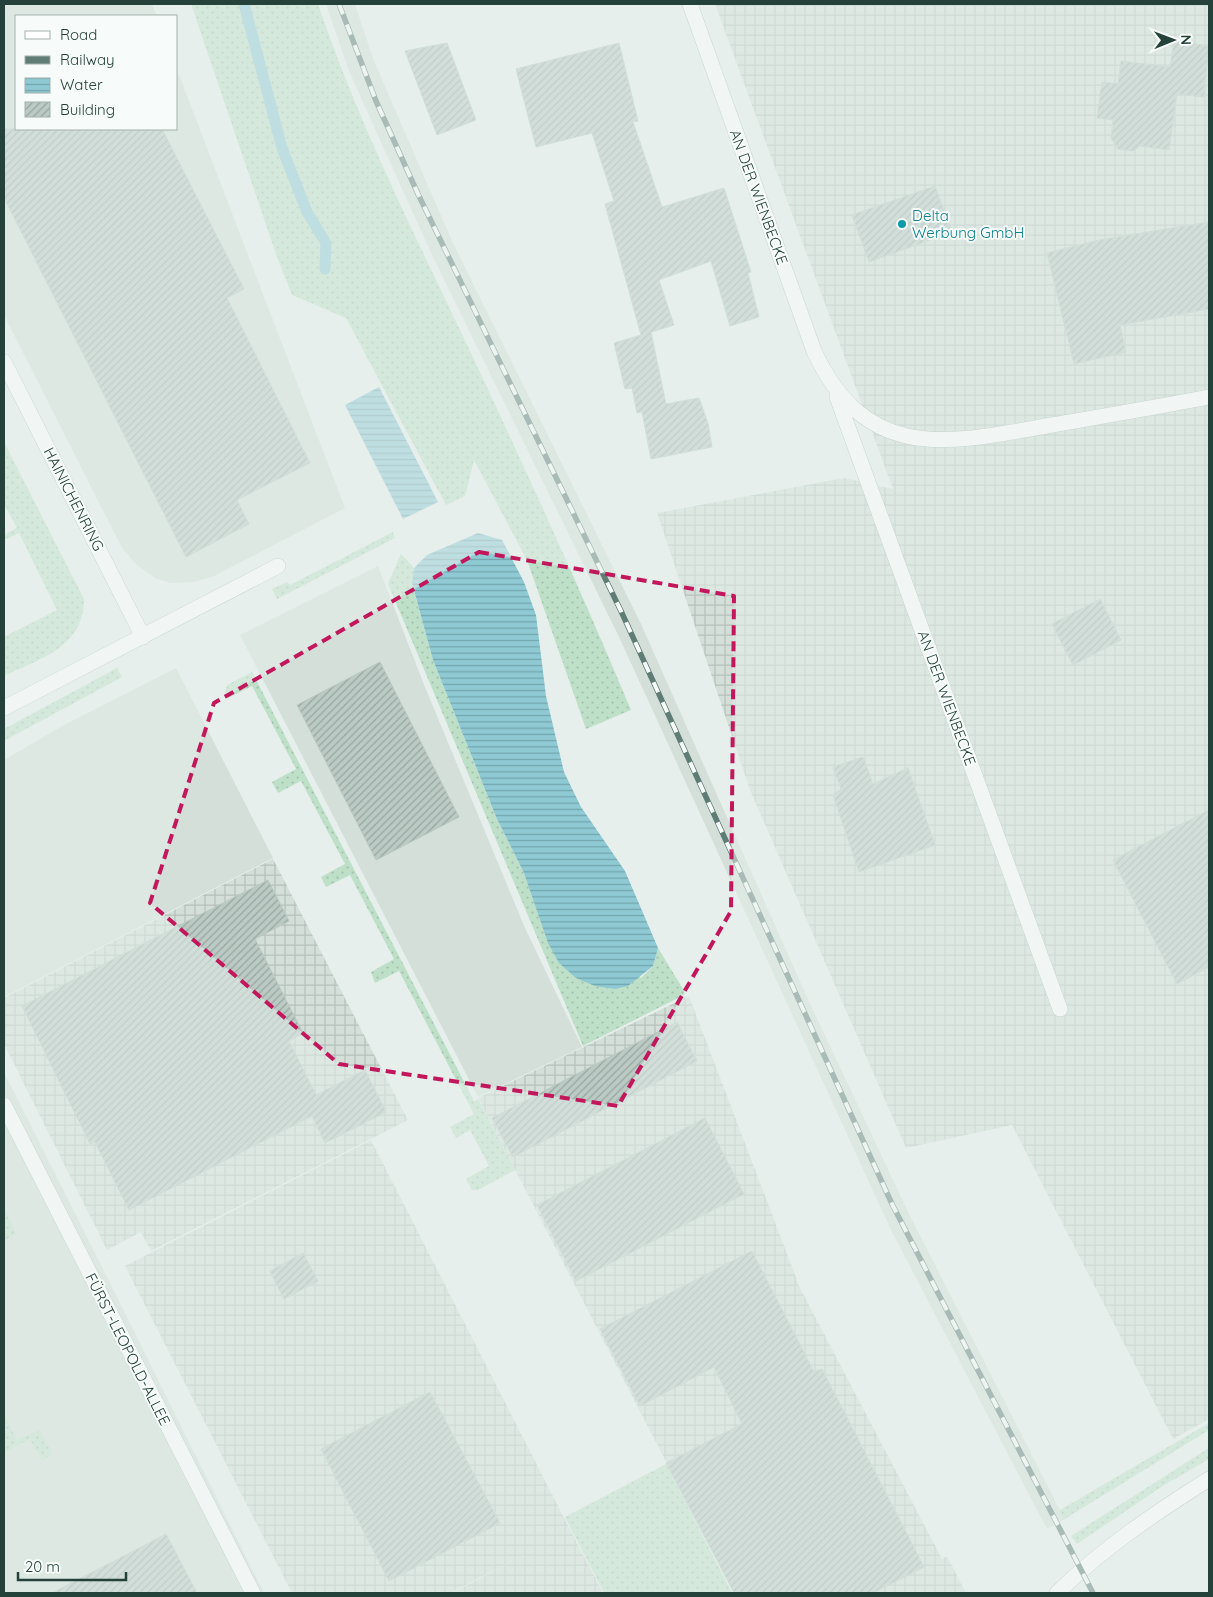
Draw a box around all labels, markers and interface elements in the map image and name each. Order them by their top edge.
legend [15,15,178,130]
north arrow [1148,15,1198,65]
text: Road [60,25,97,44]
text: N [1177,34,1195,45]
text: Railway [60,50,115,69]
text: Water [60,75,103,94]
text: Building [60,100,115,119]
street label: AN DER WIENBECKE [726,127,792,267]
place label: Delta Werbung GmbH [912,206,1024,242]
marker: Delta Werbung GmbH [896,218,908,230]
street label: HAINICHENRING [40,444,108,554]
street label: AN DER WIENBECKE [914,628,980,768]
street label: FÜRST-LEOPOLD-ALLEE [81,1270,175,1428]
scale bar [18,1550,125,1582]
text: 20 m [25,1557,60,1576]

